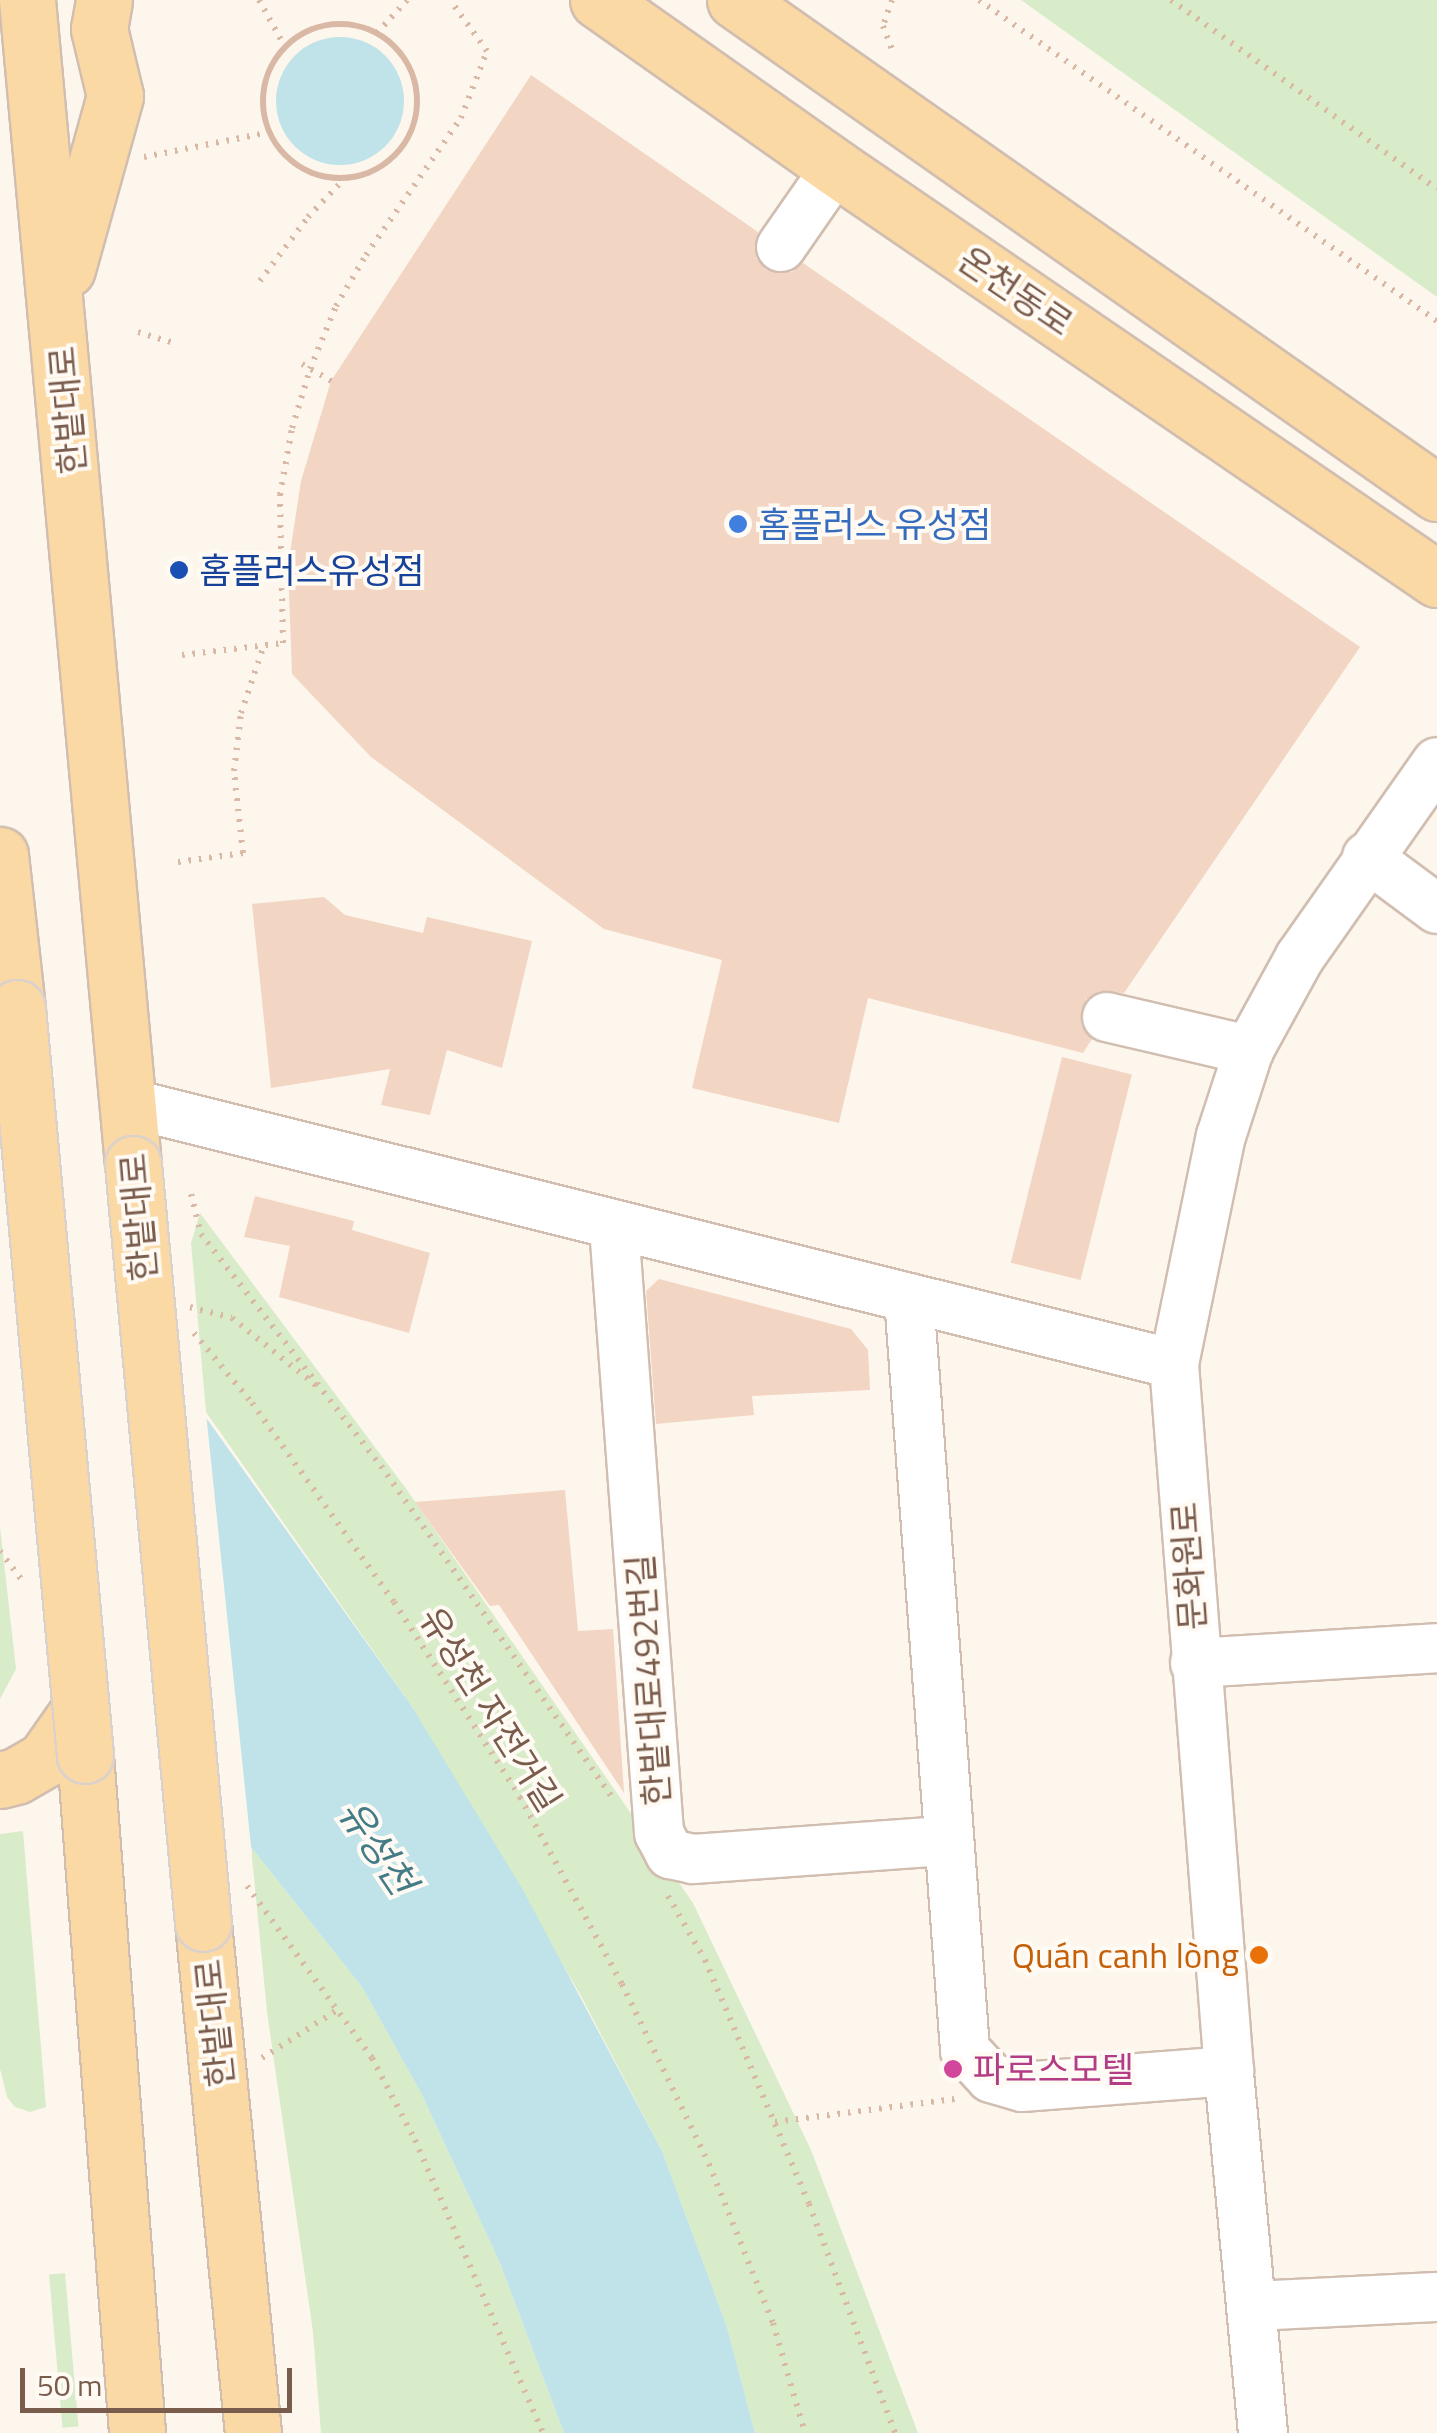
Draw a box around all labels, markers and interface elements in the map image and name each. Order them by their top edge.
street label: 온천동로 [951,238,1081,344]
street label: 한밭대로 [40,344,94,476]
place label: 홈플러스 유성점 [758,503,991,545]
marker: 홈플러스 유성점 [727,513,749,535]
place label: 홈플러스유성점 [199,549,424,591]
marker: 홈플러스유성점 [168,559,190,581]
street label: 한밭대로 [111,1151,165,1283]
street label: 문화원로 [1163,1500,1213,1632]
street label: 한밭대로492번길 [618,1553,678,1807]
street label: 유성천 자전거길 [411,1599,571,1819]
water label: 유성천 [329,1791,425,1903]
place label: Quán canh lòng [1012,1934,1239,1976]
marker: Quán canh lòng [1248,1944,1270,1966]
street label: 한밭대로 [186,1957,242,2089]
place label: 파로스모텔 [973,2048,1134,2090]
marker: 파로스모텔 [942,2058,964,2080]
scale bar [25,2348,298,2410]
text: 50 m [37,2362,102,2408]

